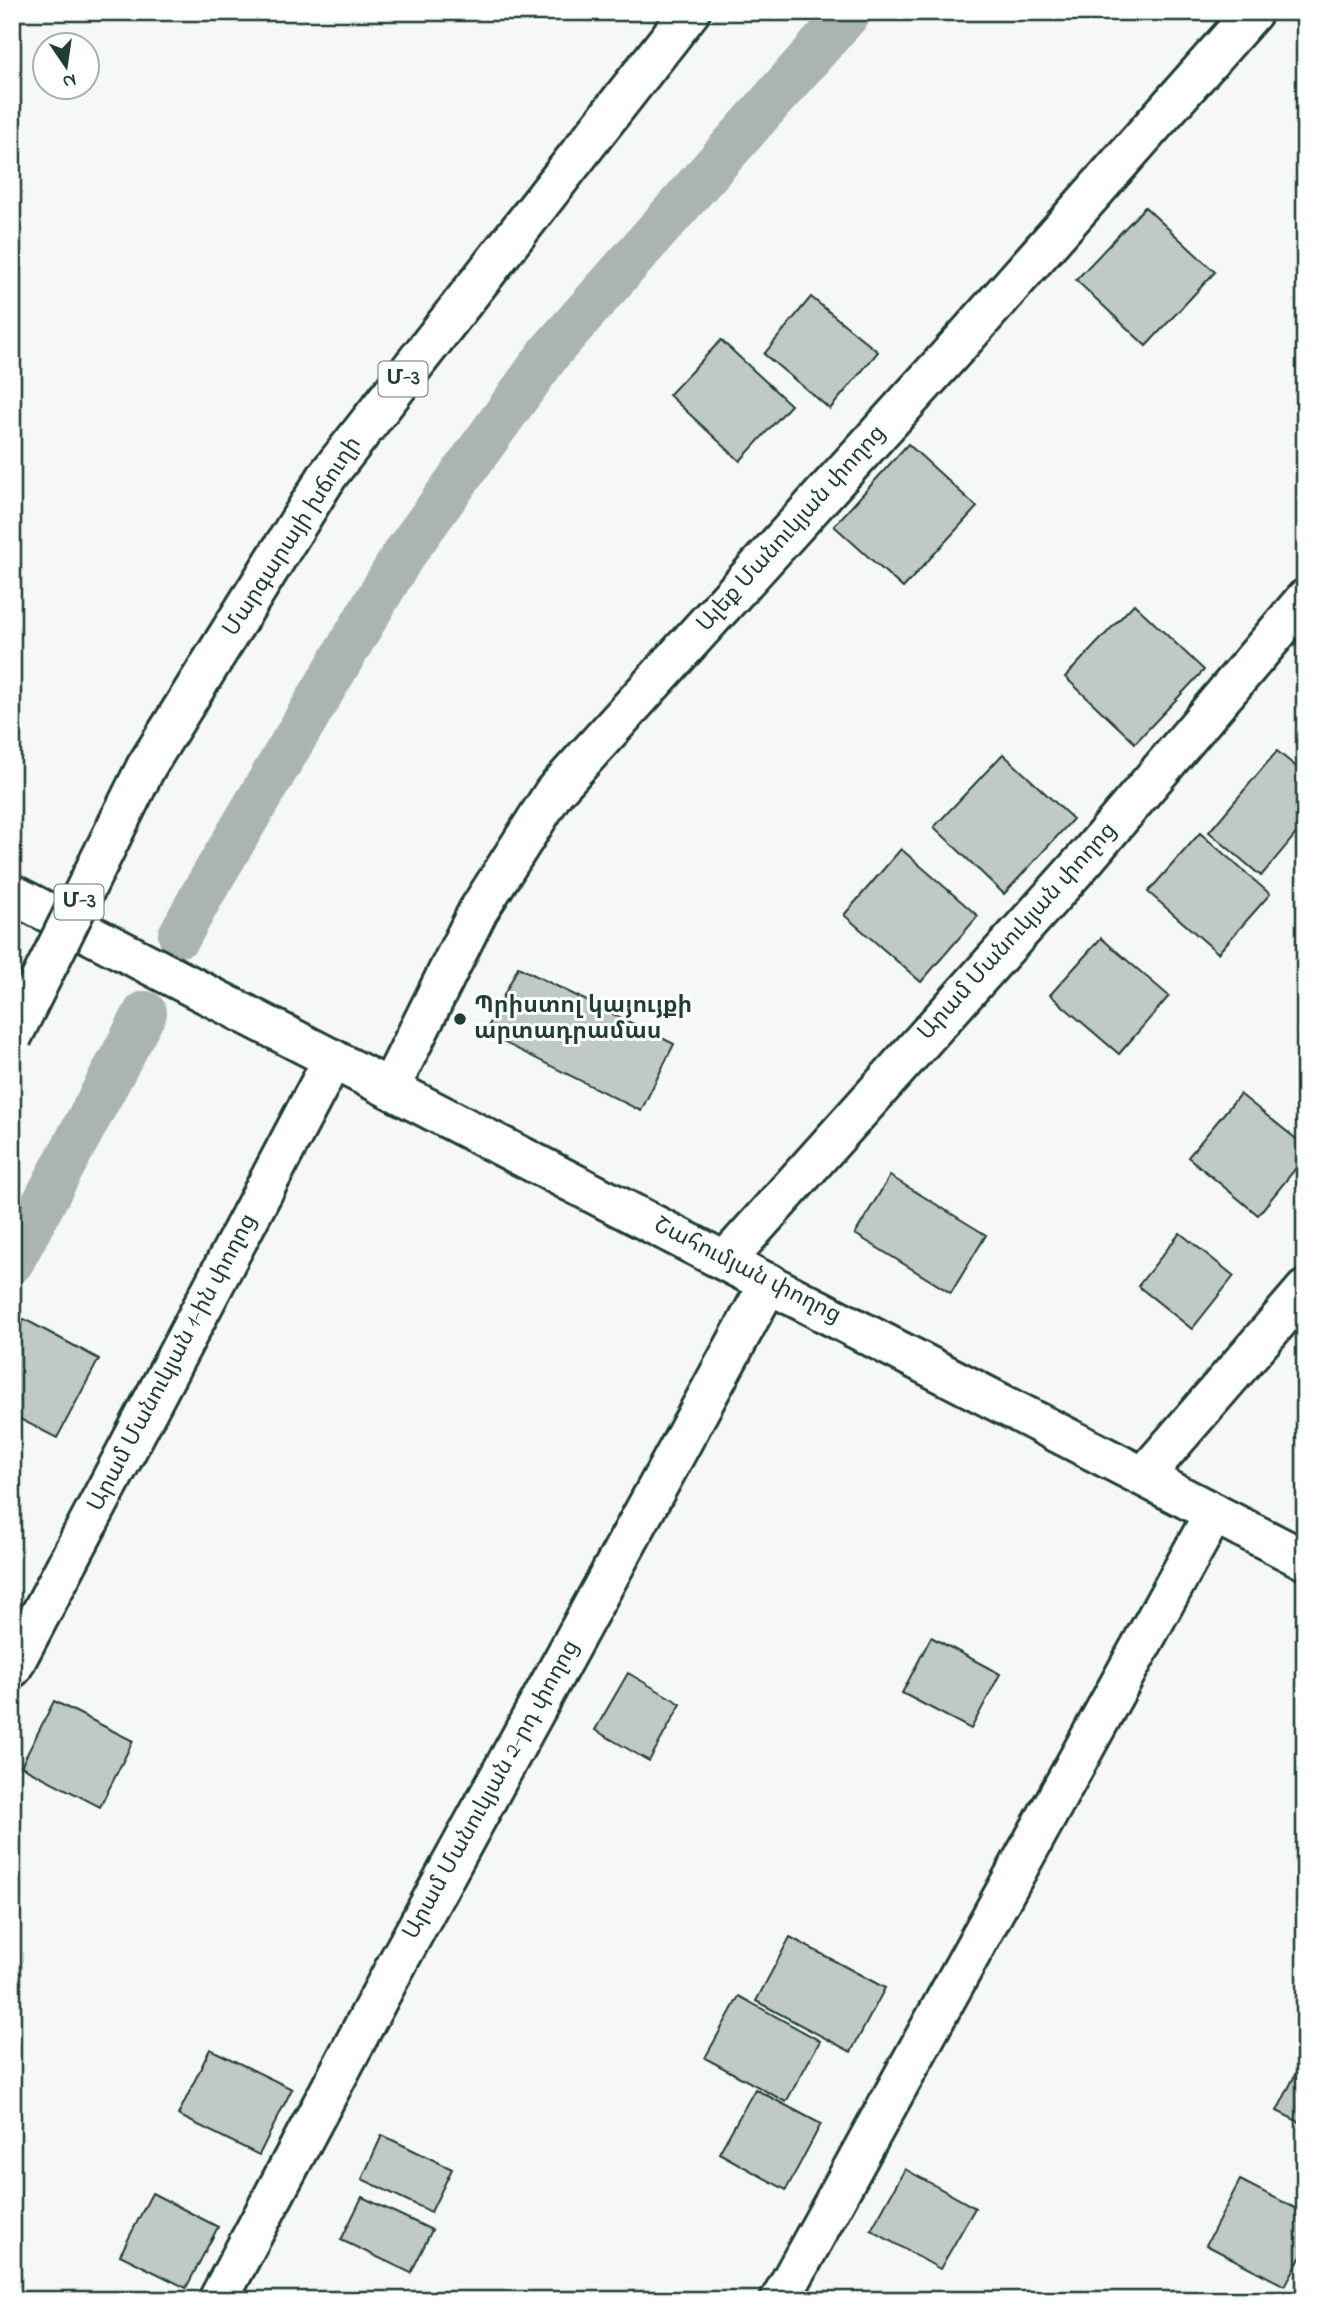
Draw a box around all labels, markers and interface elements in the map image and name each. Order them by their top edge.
north arrow [32,32,102,102]
text: N [60,66,79,95]
road number: Մ-3 [378,362,428,396]
street label: Ալեք Մանուկյան փողոց [690,418,894,640]
street label: Մարգարայի խճուղի [216,431,370,643]
street label: Արամ Մանուկյան փողոց [911,816,1125,1048]
road number: Մ-3 [55,884,104,920]
place label: Պրիստոլ կայույքի արտադրամաս [474,990,692,1049]
marker: Պրիստոլ կայույքի արտադրամաս [452,1011,468,1027]
street label: Արամ Մանուկյան 1-ին փողոց [80,1208,266,1518]
street label: Շահումյան փողոց [648,1209,846,1333]
street label: Արամ Մանուկյան 2-րդ փողոց [396,1634,588,1946]

